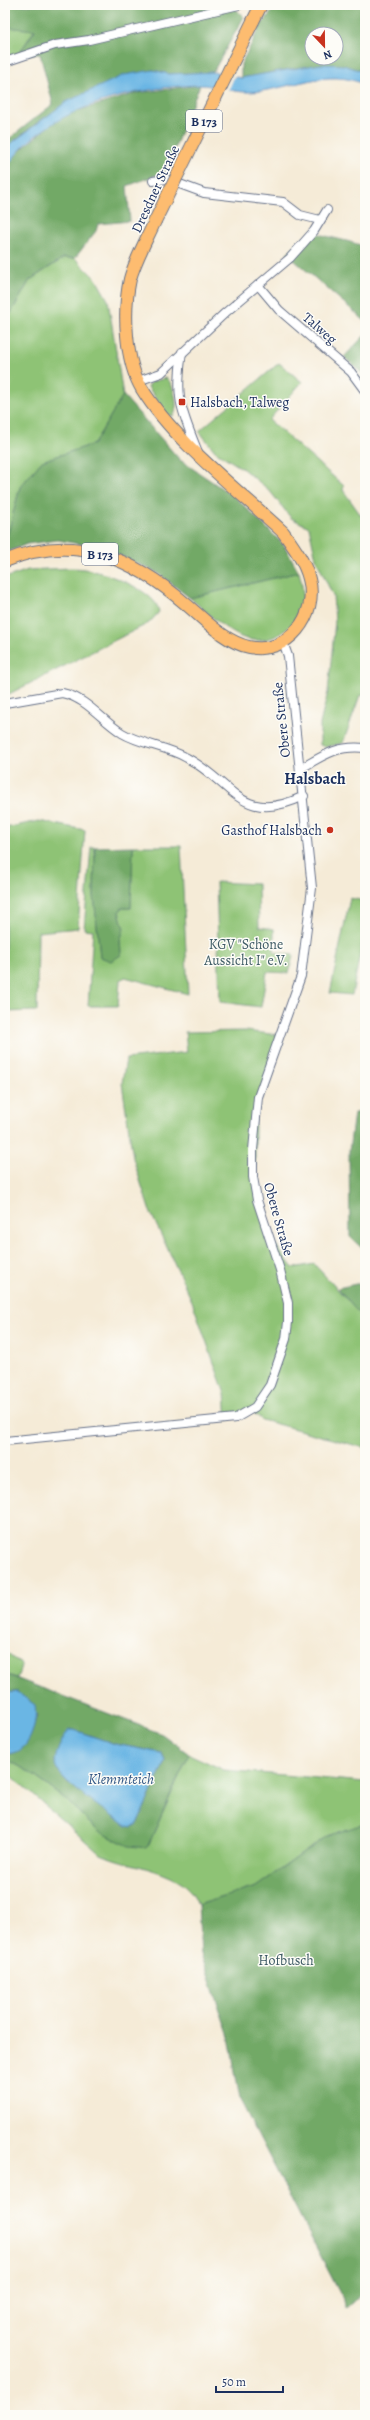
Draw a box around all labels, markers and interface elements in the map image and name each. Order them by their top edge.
north arrow [304,26,344,66]
text: N [321,46,334,63]
road number: B 173 [186,110,222,132]
street label: Dresdner Straße [127,142,184,236]
street label: Talweg [298,308,341,349]
place label: Halsbach, Talweg [190,393,289,412]
marker: Halsbach, Talweg [177,397,187,407]
road number: B 173 [82,543,118,565]
street label: Obere Straße [268,681,295,759]
district label: Halsbach [284,768,346,790]
place label: Gasthof Halsbach [221,821,323,840]
marker: Gasthof Halsbach [325,825,335,835]
park label: KGV "Schöne Aussicht I" e.V. [203,935,288,970]
street label: Obere Straße [259,1180,298,1258]
water label: Klemmteich [88,1769,154,1789]
park label: Hofbusch [258,1951,314,1970]
scale bar [216,2368,283,2394]
text: 50 m [222,2374,246,2390]

